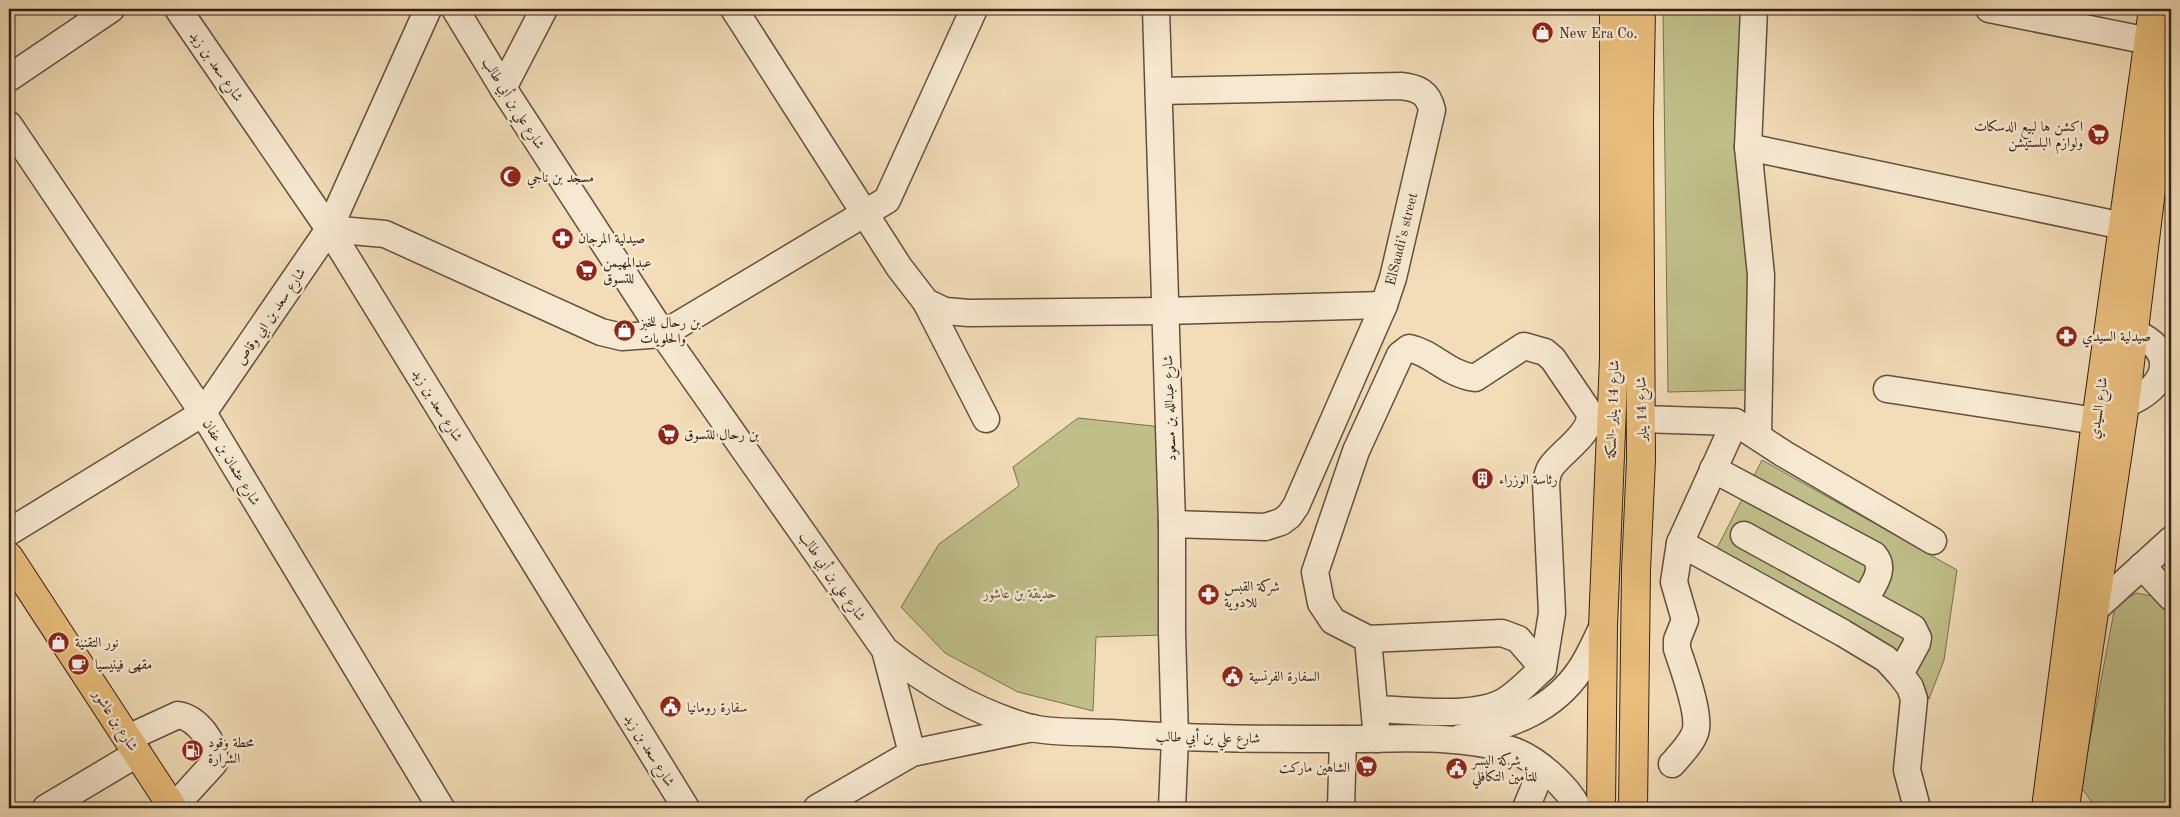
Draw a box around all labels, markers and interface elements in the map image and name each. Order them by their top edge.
shop icon: New Era Co. [1531,21,1555,45]
place label: New Era Co. [1559,27,1637,41]
street label: شارع سعد بن زيد [184,29,245,107]
street label: شارع علي بن أبي طالب [475,53,550,154]
place label: اكشن ها لبيع الدسكات ولوازم البلستيشن [1974,119,2083,155]
supermarket icon: اكشن ها لبيع الدسكات ولوازم البلستيشن [2087,122,2111,146]
mosque icon: مسجد بن ناجي [499,165,523,189]
place label: مسجد بن ناجي [527,171,594,189]
street label: ElSaadi’s street [1384,191,1420,287]
pharmacy icon: صيدلية المرجان [550,226,574,250]
place label: صيدلية المرجان [578,232,645,247]
place label: عبدالمهيمن للتسوق [603,256,652,287]
supermarket icon: عبدالمهيمن للتسوق [575,258,599,282]
street label: شارع سعد بن ابي وقاص [233,266,312,370]
place label: بن رحال للخبز والحلويات [638,316,701,347]
shop icon: بن رحال للخبز والحلويات [612,318,636,342]
pharmacy icon: صيدلية السيدي [2054,324,2078,348]
place label: صيدلية السيدي [2082,330,2151,348]
street label: شارع عبدالله بن مسعود [1161,354,1183,461]
street label: شارع 14 يناير -السكة [1603,360,1626,460]
street label: شارع سعد بن زيد [406,367,465,446]
street label: شارع 14 يناير [1634,376,1654,443]
street label: شارع السيدي [2088,376,2114,441]
street label: شارع عثمان بن عفان [197,417,262,510]
supermarket icon: بن رحال للتسوق [656,422,680,446]
place label: بن رحال للتسوق [684,428,760,443]
building icon: رئاسة الوزراء [1471,467,1495,491]
place label: رئاسة الوزراء [1499,473,1558,488]
street label: شارع علي بن أبي طالب [792,527,871,626]
place label: شركة القبس للادوية [1224,578,1280,611]
pharmacy icon: شركة القبس للادوية [1196,582,1220,606]
park label: حديقة بن عاشور [982,587,1057,602]
shop icon: نور التقنية [47,630,71,654]
place label: نور التقنية [75,636,119,651]
cafe icon: مقهى فينيسيا [67,652,91,676]
place label: مقهى فينيسيا [95,658,152,674]
public building icon: السفارة الفرنسية [1221,664,1245,688]
place label: السفارة الفرنسية [1249,670,1320,685]
street label: شارع بن عاشور [86,686,140,756]
public building icon: سفارة رومانيا [659,695,683,719]
place label: سفارة رومانيا [687,701,747,716]
street label: شارع سعد بن زيد [618,712,677,791]
street label: شارع علي بن أبي طالب [1155,726,1261,751]
place label: محطة وقود الشرارة [208,736,255,768]
fuel station icon: محطة وقود الشرارة [180,738,204,762]
place label: شركة اليسر للتأمين التكافلي [1470,752,1537,789]
supermarket icon: الشاهين ماركت [1354,755,1378,779]
public building icon: شركة اليسر للتأمين التكافلي [1444,756,1468,780]
place label: الشاهين ماركت [1279,761,1350,776]

